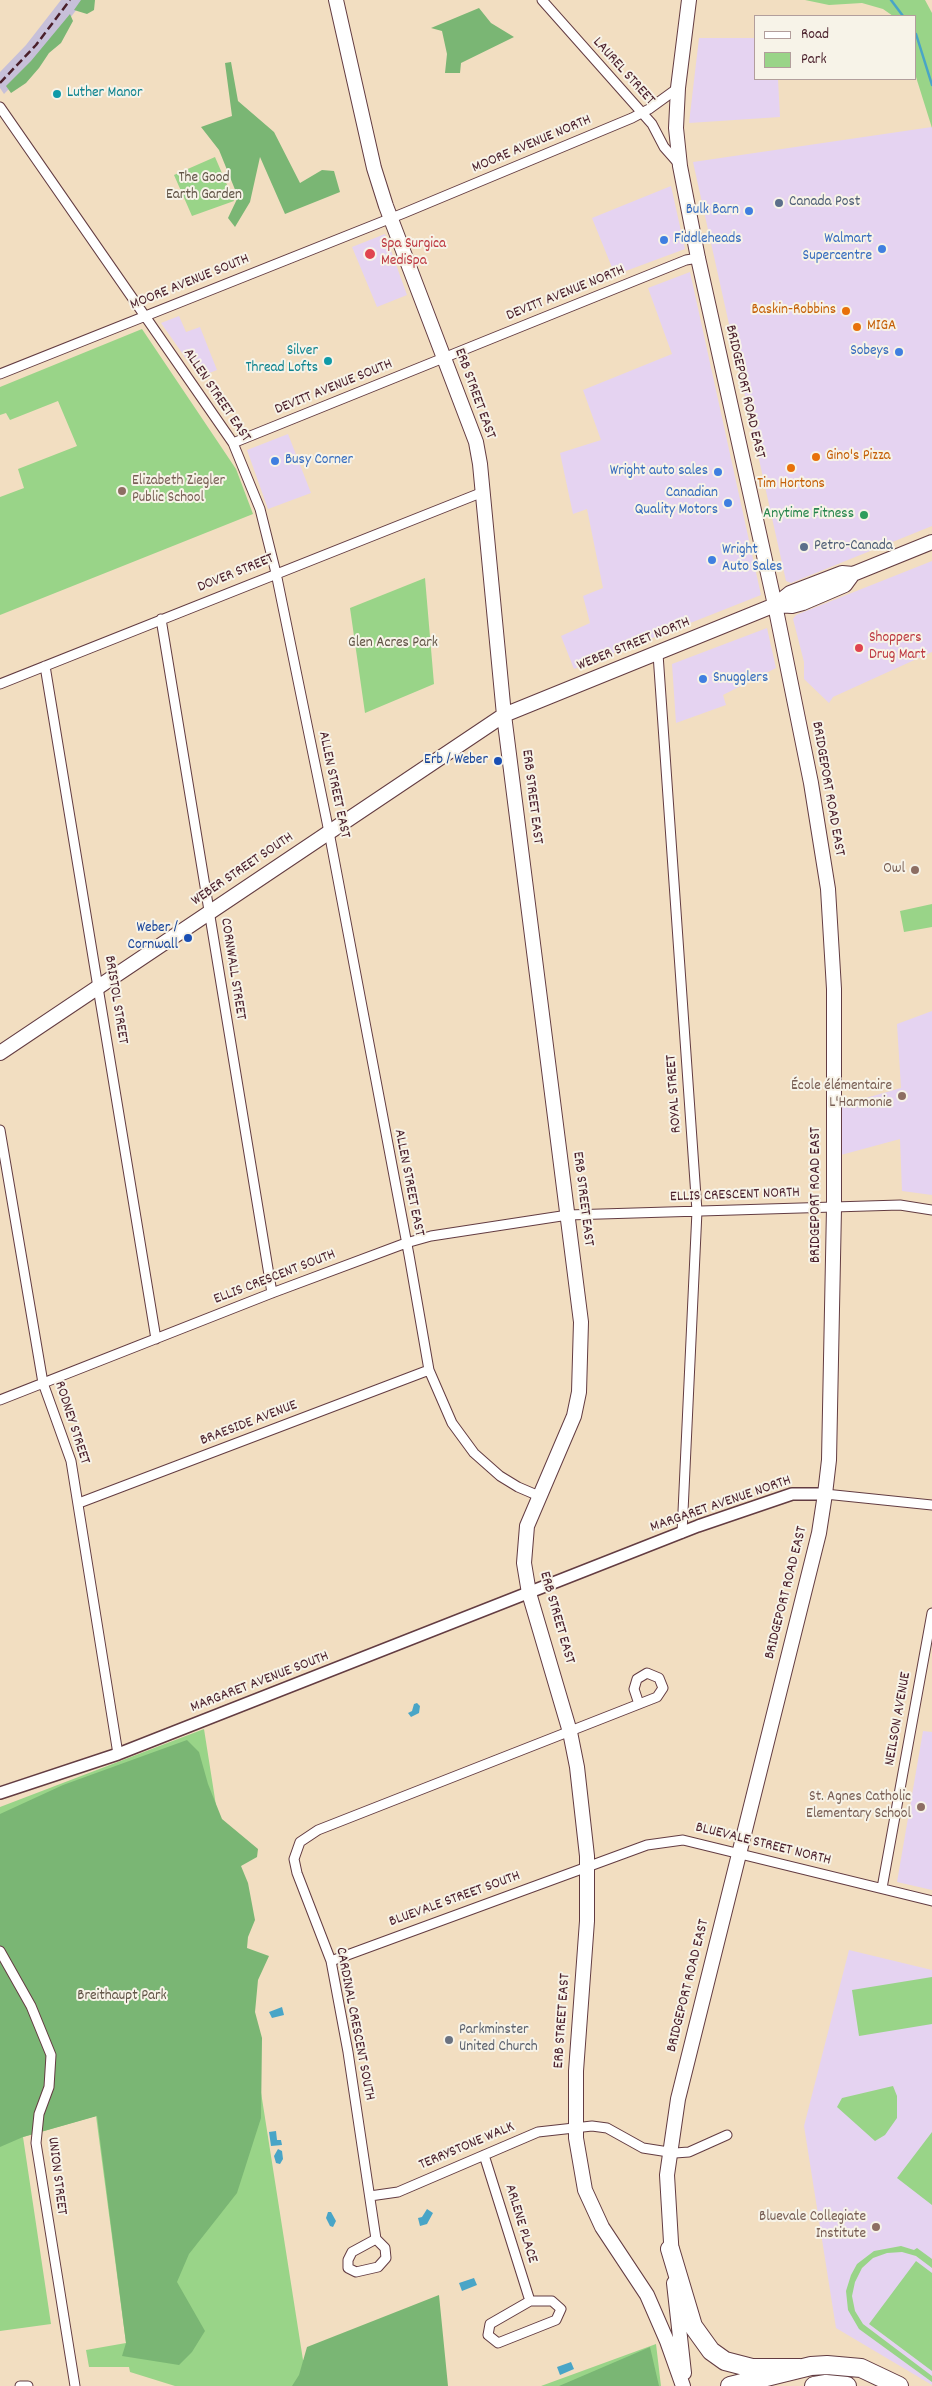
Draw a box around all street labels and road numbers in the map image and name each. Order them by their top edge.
street label: LAUREL STREET [588,34,658,110]
street label: MOORE AVENUE NORTH [470,112,594,178]
street label: MOORE AVENUE SOUTH [128,251,252,315]
street label: DEVITT AVENUE NORTH [504,262,628,326]
street label: BRIDGEPORT ROAD EAST [720,324,768,460]
street label: ALLEN STREET EAST [178,346,254,446]
street label: ERB STREET EAST [449,346,499,442]
street label: DEVITT AVENUE SOUTH [273,356,395,420]
street label: DOVER STREET [195,551,277,597]
street label: WEBER STREET NORTH [575,614,693,676]
street label: BRIDGEPORT ROAD EAST [806,720,848,858]
street label: ALLEN STREET EAST [313,730,353,840]
street label: ERB STREET EAST [516,749,546,845]
street label: WEBER STREET SOUTH [189,829,297,911]
street label: CORNWALL STREET [215,917,249,1021]
street label: BRISTOL STREET [99,954,131,1046]
street label: ROYAL STREET [663,1054,687,1134]
street label: BRIDGEPORT ROAD EAST [808,1127,826,1263]
street label: ALLEN STREET EAST [389,1128,427,1238]
street label: ERB STREET EAST [567,1151,597,1247]
street label: ELLIS CRESCENT NORTH [670,1185,800,1207]
street label: ELLIS CRESCENT SOUTH [212,1246,338,1310]
street label: RODNEY STREET [49,1379,93,1467]
street label: BRAESIDE AVENUE [198,1397,300,1451]
street label: MARGARET AVENUE NORTH [648,1472,794,1538]
street label: BRIDGEPORT ROAD EAST [762,1525,812,1661]
street label: ERB STREET EAST [534,1570,578,1666]
street label: MARGARET AVENUE SOUTH [188,1648,332,1718]
street label: NEILSON AVENUE [882,1671,916,1767]
street label: BLUEVALE STREET NORTH [693,1819,833,1871]
street label: BLUEVALE STREET SOUTH [387,1868,523,1932]
street label: BRIDGEPORT ROAD EAST [664,1918,714,2054]
street label: CARDINAL CRESCENT SOUTH [330,1946,378,2102]
street label: ERB STREET EAST [551,1973,575,2069]
street label: TERRYSTONE WALK [417,2119,517,2175]
street label: UNION STREET [42,2136,70,2216]
street label: ARLENE PLACE [499,2182,541,2266]

